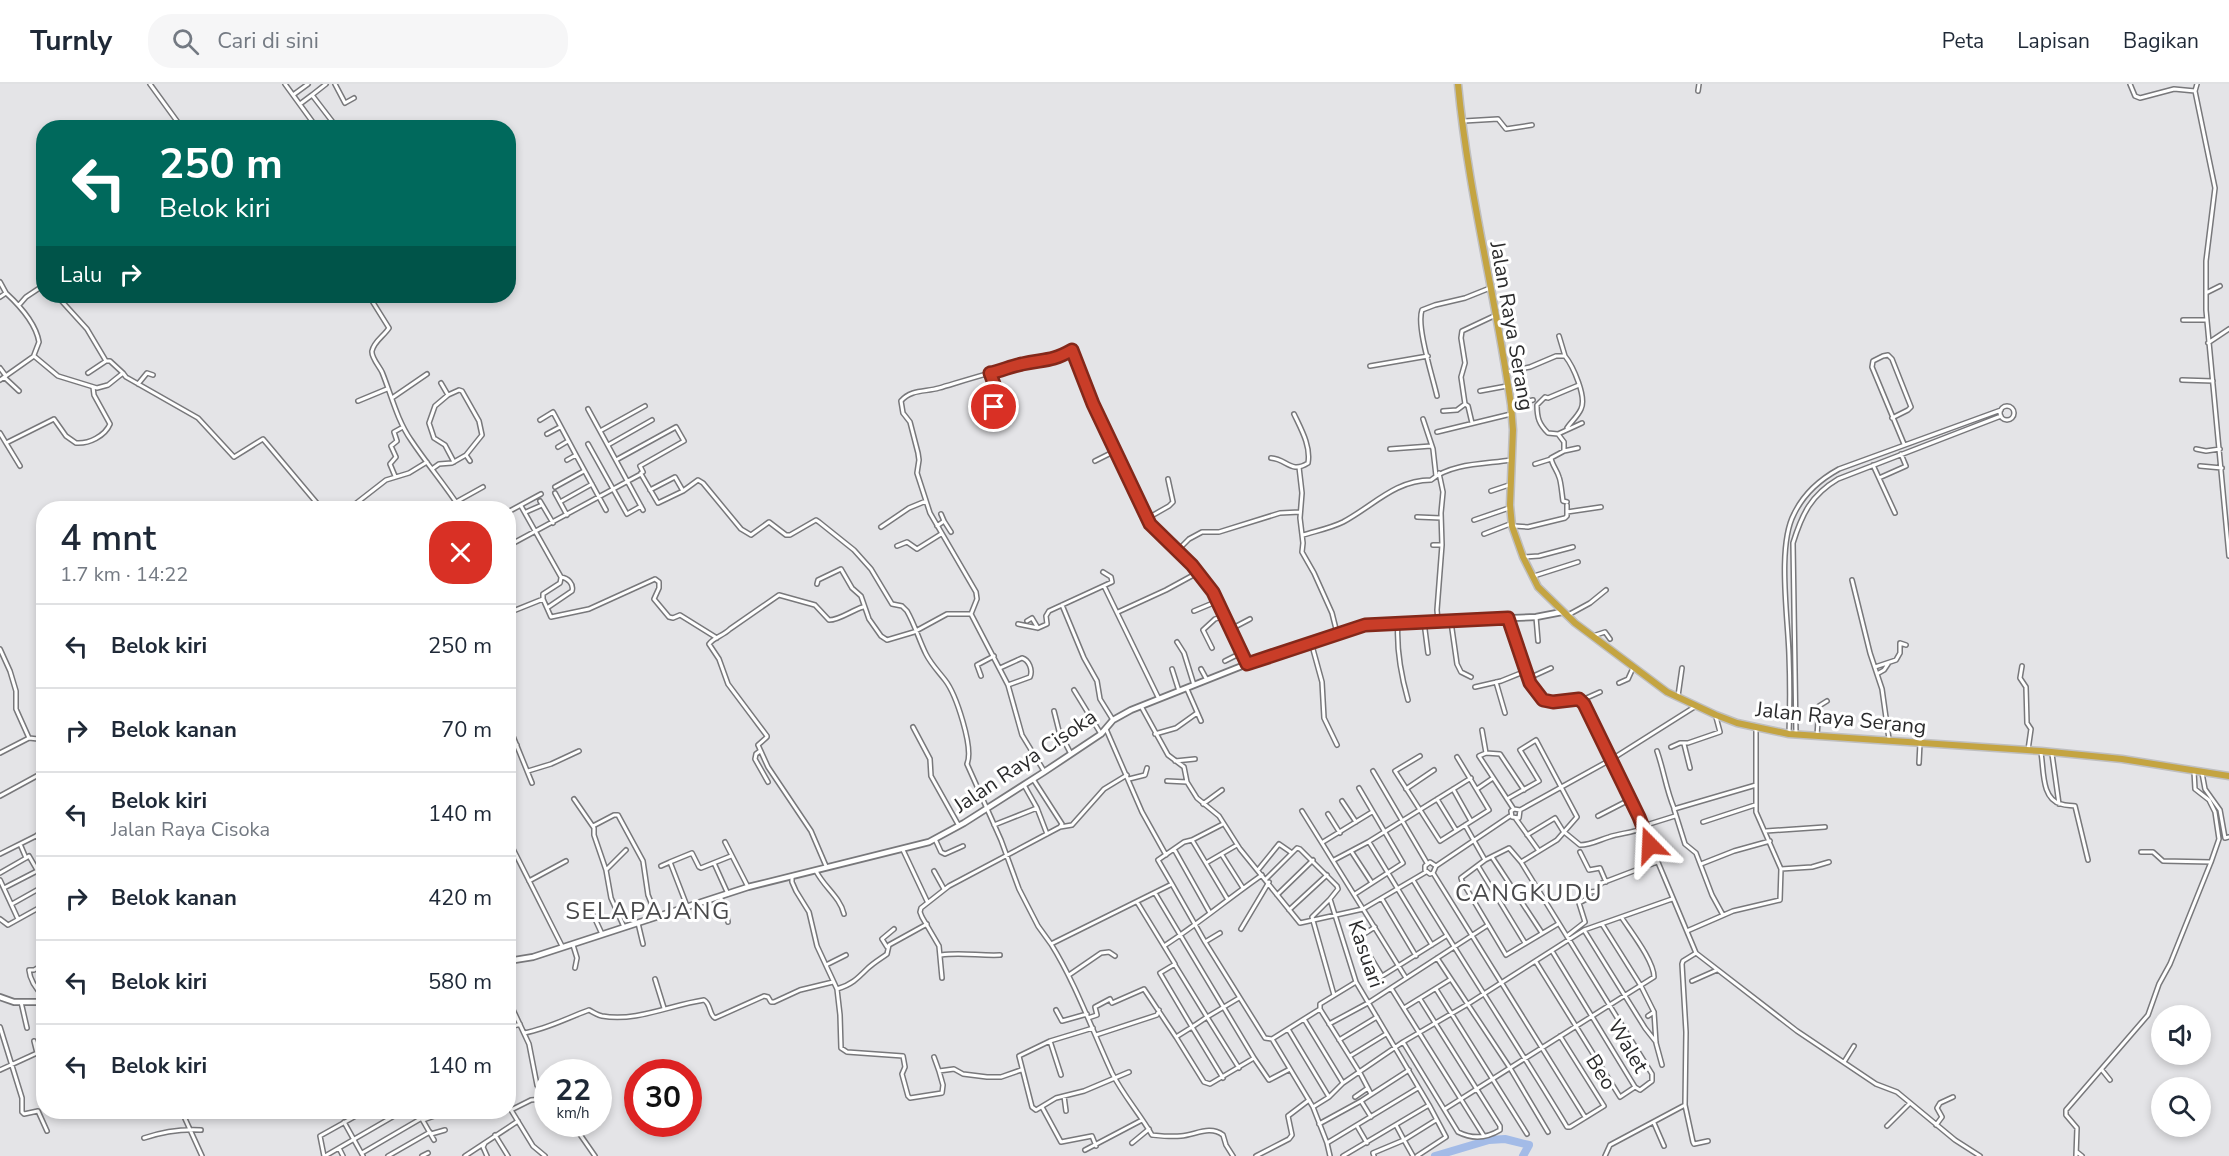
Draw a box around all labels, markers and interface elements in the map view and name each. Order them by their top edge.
search box [148,14,568,68]
text: Turnly [30,22,112,60]
icon: search [169,25,202,58]
text: Cari di sini [217,26,319,56]
text: Peta [1942,27,1984,55]
text: Lapisan [2017,27,2090,55]
text: Bagikan [2123,27,2199,55]
text: 250 m [159,136,283,193]
icon: left [60,144,138,222]
text: Belok kiri [159,190,271,227]
street label: Jalan Raya Serang [1483,238,1541,413]
icon: right [114,258,147,291]
text: Lalu [60,260,102,290]
pin [968,381,1019,432]
icon: arrive [977,390,1010,423]
text: 4 mnt [60,514,156,563]
button: close [429,521,492,584]
text: 1.7 km · 14:22 [60,561,188,588]
icon: left [60,630,93,663]
text: Belok kiri [111,631,207,661]
text: 250 m [428,631,492,661]
street label: Jalan Raya Serang [1753,695,1928,741]
street label: Jalan Raya Cisoka [947,703,1102,820]
icon: right [60,714,93,747]
text: Belok kanan [111,715,237,745]
text: 70 m [441,715,492,745]
text: Belok kiri [111,786,207,816]
icon: left [60,798,93,831]
text: 140 m [428,799,492,829]
position arrow [1618,813,1682,877]
text: Jalan Raya Cisoka [111,816,270,843]
district label: CANGKUDU [1455,877,1603,909]
icon: right [60,882,93,915]
text: Belok kanan [111,883,237,913]
text: 420 m [428,883,492,913]
district label: SELAPAJANG [565,895,731,927]
street label: Kasuari [1341,917,1391,991]
icon: left [60,966,93,999]
text: Belok kiri [111,967,207,997]
text: 580 m [428,967,492,997]
map controls [2151,1005,2211,1137]
button: sound [2151,1005,2211,1065]
street label: Walet [1601,1014,1655,1078]
street label: Beo [1579,1049,1623,1095]
icon: left [60,1050,93,1083]
text: Belok kiri [111,1051,207,1081]
text: 140 m [428,1051,492,1081]
speed limit sign: 30 [624,1059,702,1137]
text: 22 [555,1070,591,1111]
button: search [2151,1077,2211,1137]
text: km/h [556,1103,590,1123]

